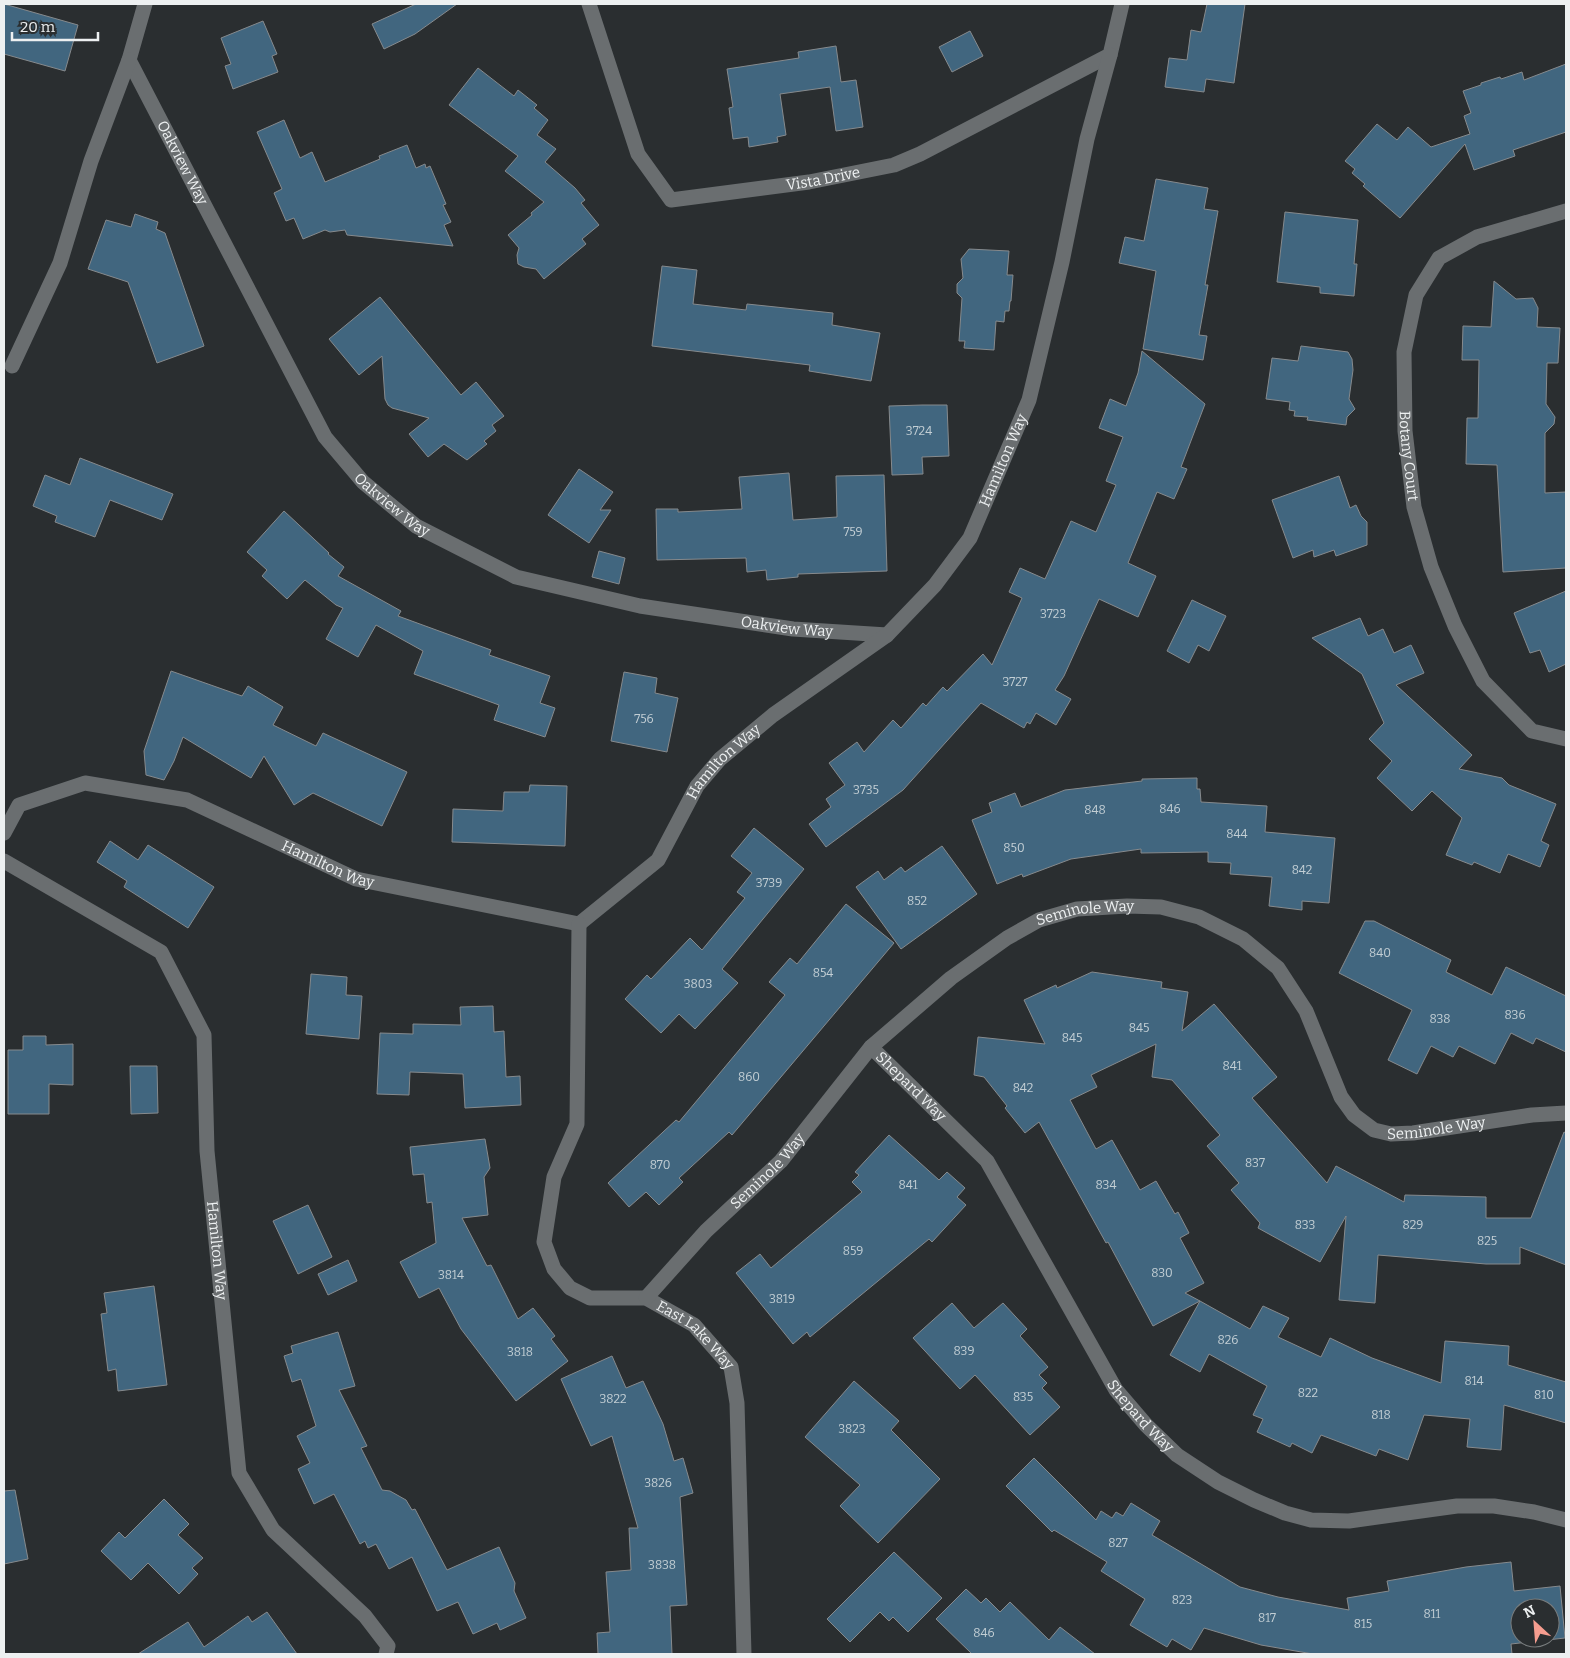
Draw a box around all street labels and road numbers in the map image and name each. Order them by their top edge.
street label: Oakview Way [153,118,212,208]
street label: Vista Drive [785,163,862,194]
street label: Botany Court [1396,410,1422,503]
street label: Hamilton Way [975,411,1031,510]
street label: Oakview Way [350,469,433,541]
street label: Oakview Way [740,612,834,641]
street label: Hamilton Way [683,720,764,802]
street label: Hamilton Way [279,837,376,891]
street label: Seminole Way [1034,897,1134,929]
street label: Shepard Way [872,1048,950,1125]
street label: Seminole Way [1387,1113,1487,1143]
street label: Seminole Way [726,1129,809,1213]
street label: Hamilton Way [203,1200,231,1301]
street label: East Lake Way [653,1297,738,1373]
street label: Shepard Way [1103,1377,1178,1456]

